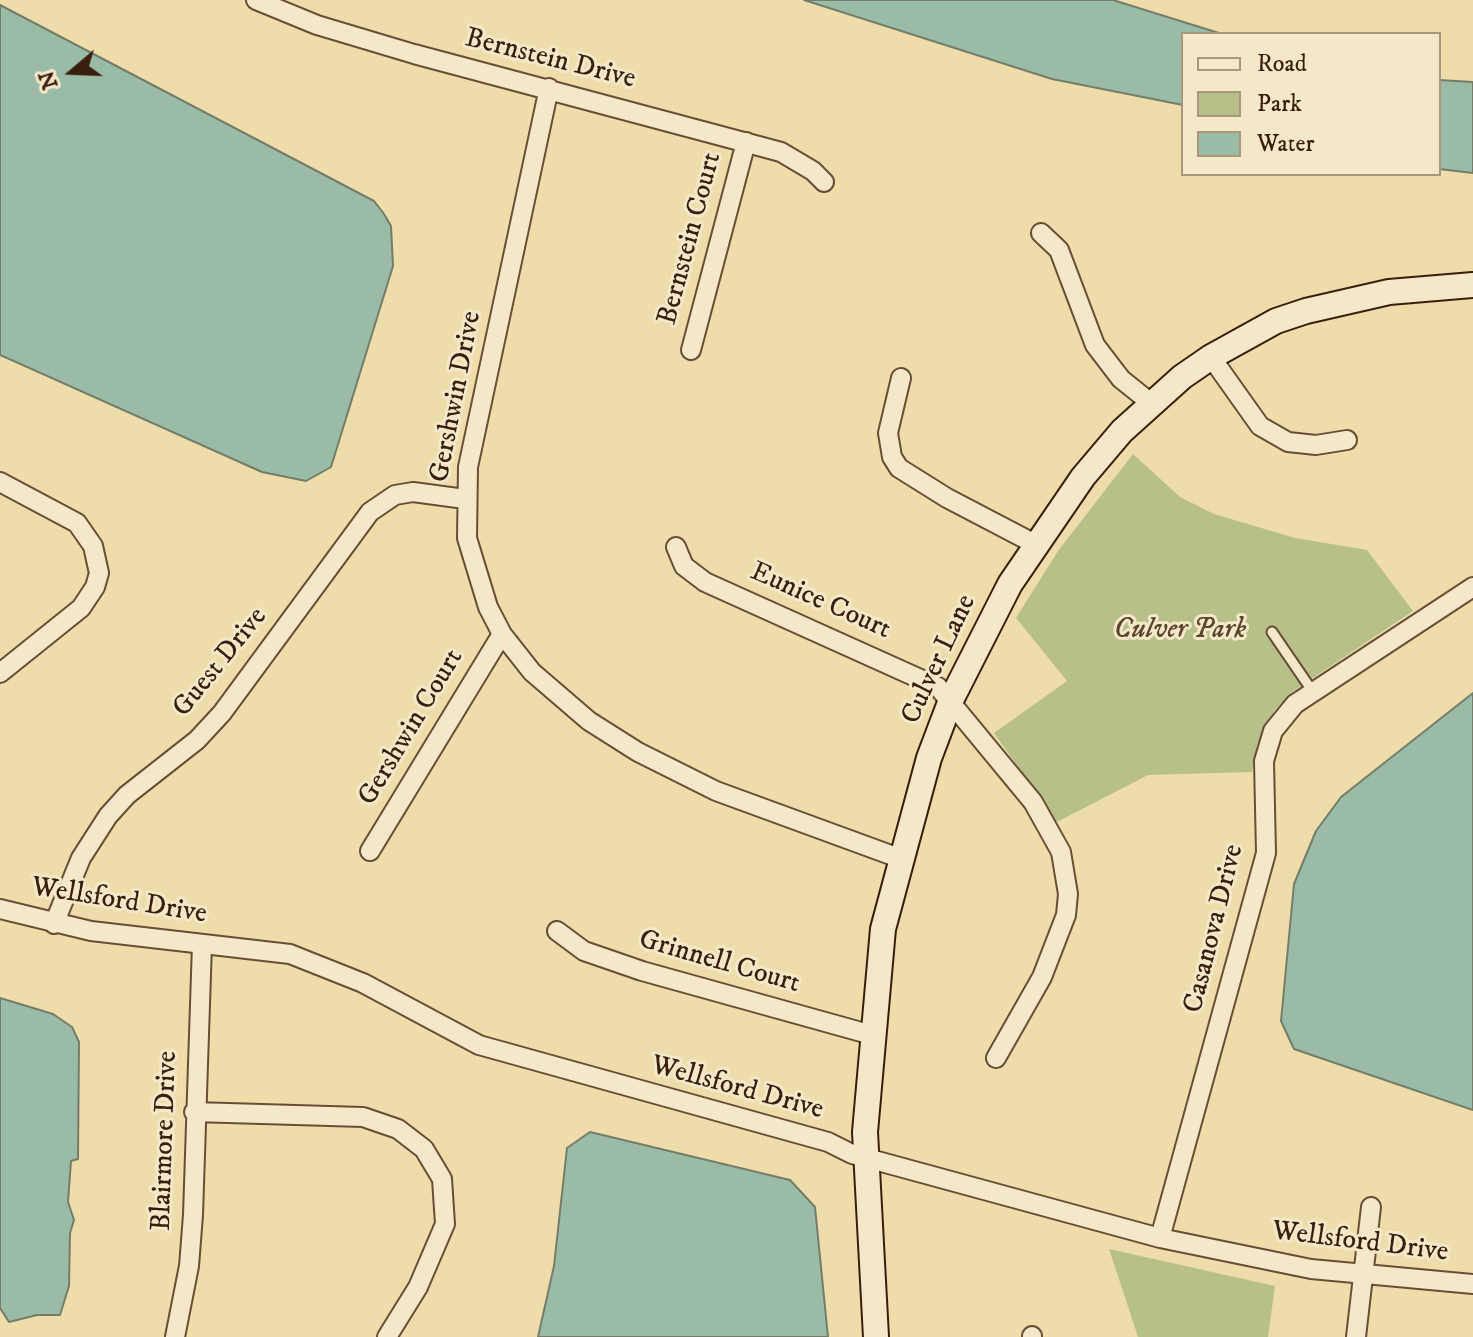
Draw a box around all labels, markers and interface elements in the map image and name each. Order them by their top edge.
street label: Bernstein Drive [461,23,639,97]
north arrow [32,32,112,112]
legend [1181,32,1441,176]
text: Road [1257,49,1307,79]
text: N [33,67,65,93]
text: Park [1257,89,1302,119]
text: Water [1257,129,1314,159]
street label: Bernstein Court [652,149,730,329]
street label: Gershwin Drive [424,309,490,485]
street label: Eunice Court [745,556,895,648]
street label: Culver Lane [895,590,985,730]
street label: Guest Drive [167,601,275,725]
park label: Culver Park [1114,614,1246,648]
street label: Gershwin Court [352,644,472,812]
street label: Casanova Drive [1178,841,1252,1017]
street label: Wellsford Drive [29,872,209,932]
street label: Grinnell Court [635,924,803,1002]
street label: Blairmore Drive [146,1050,186,1232]
street label: Wellsford Drive [647,1050,827,1128]
street label: Wellsford Drive [1270,1216,1450,1270]

